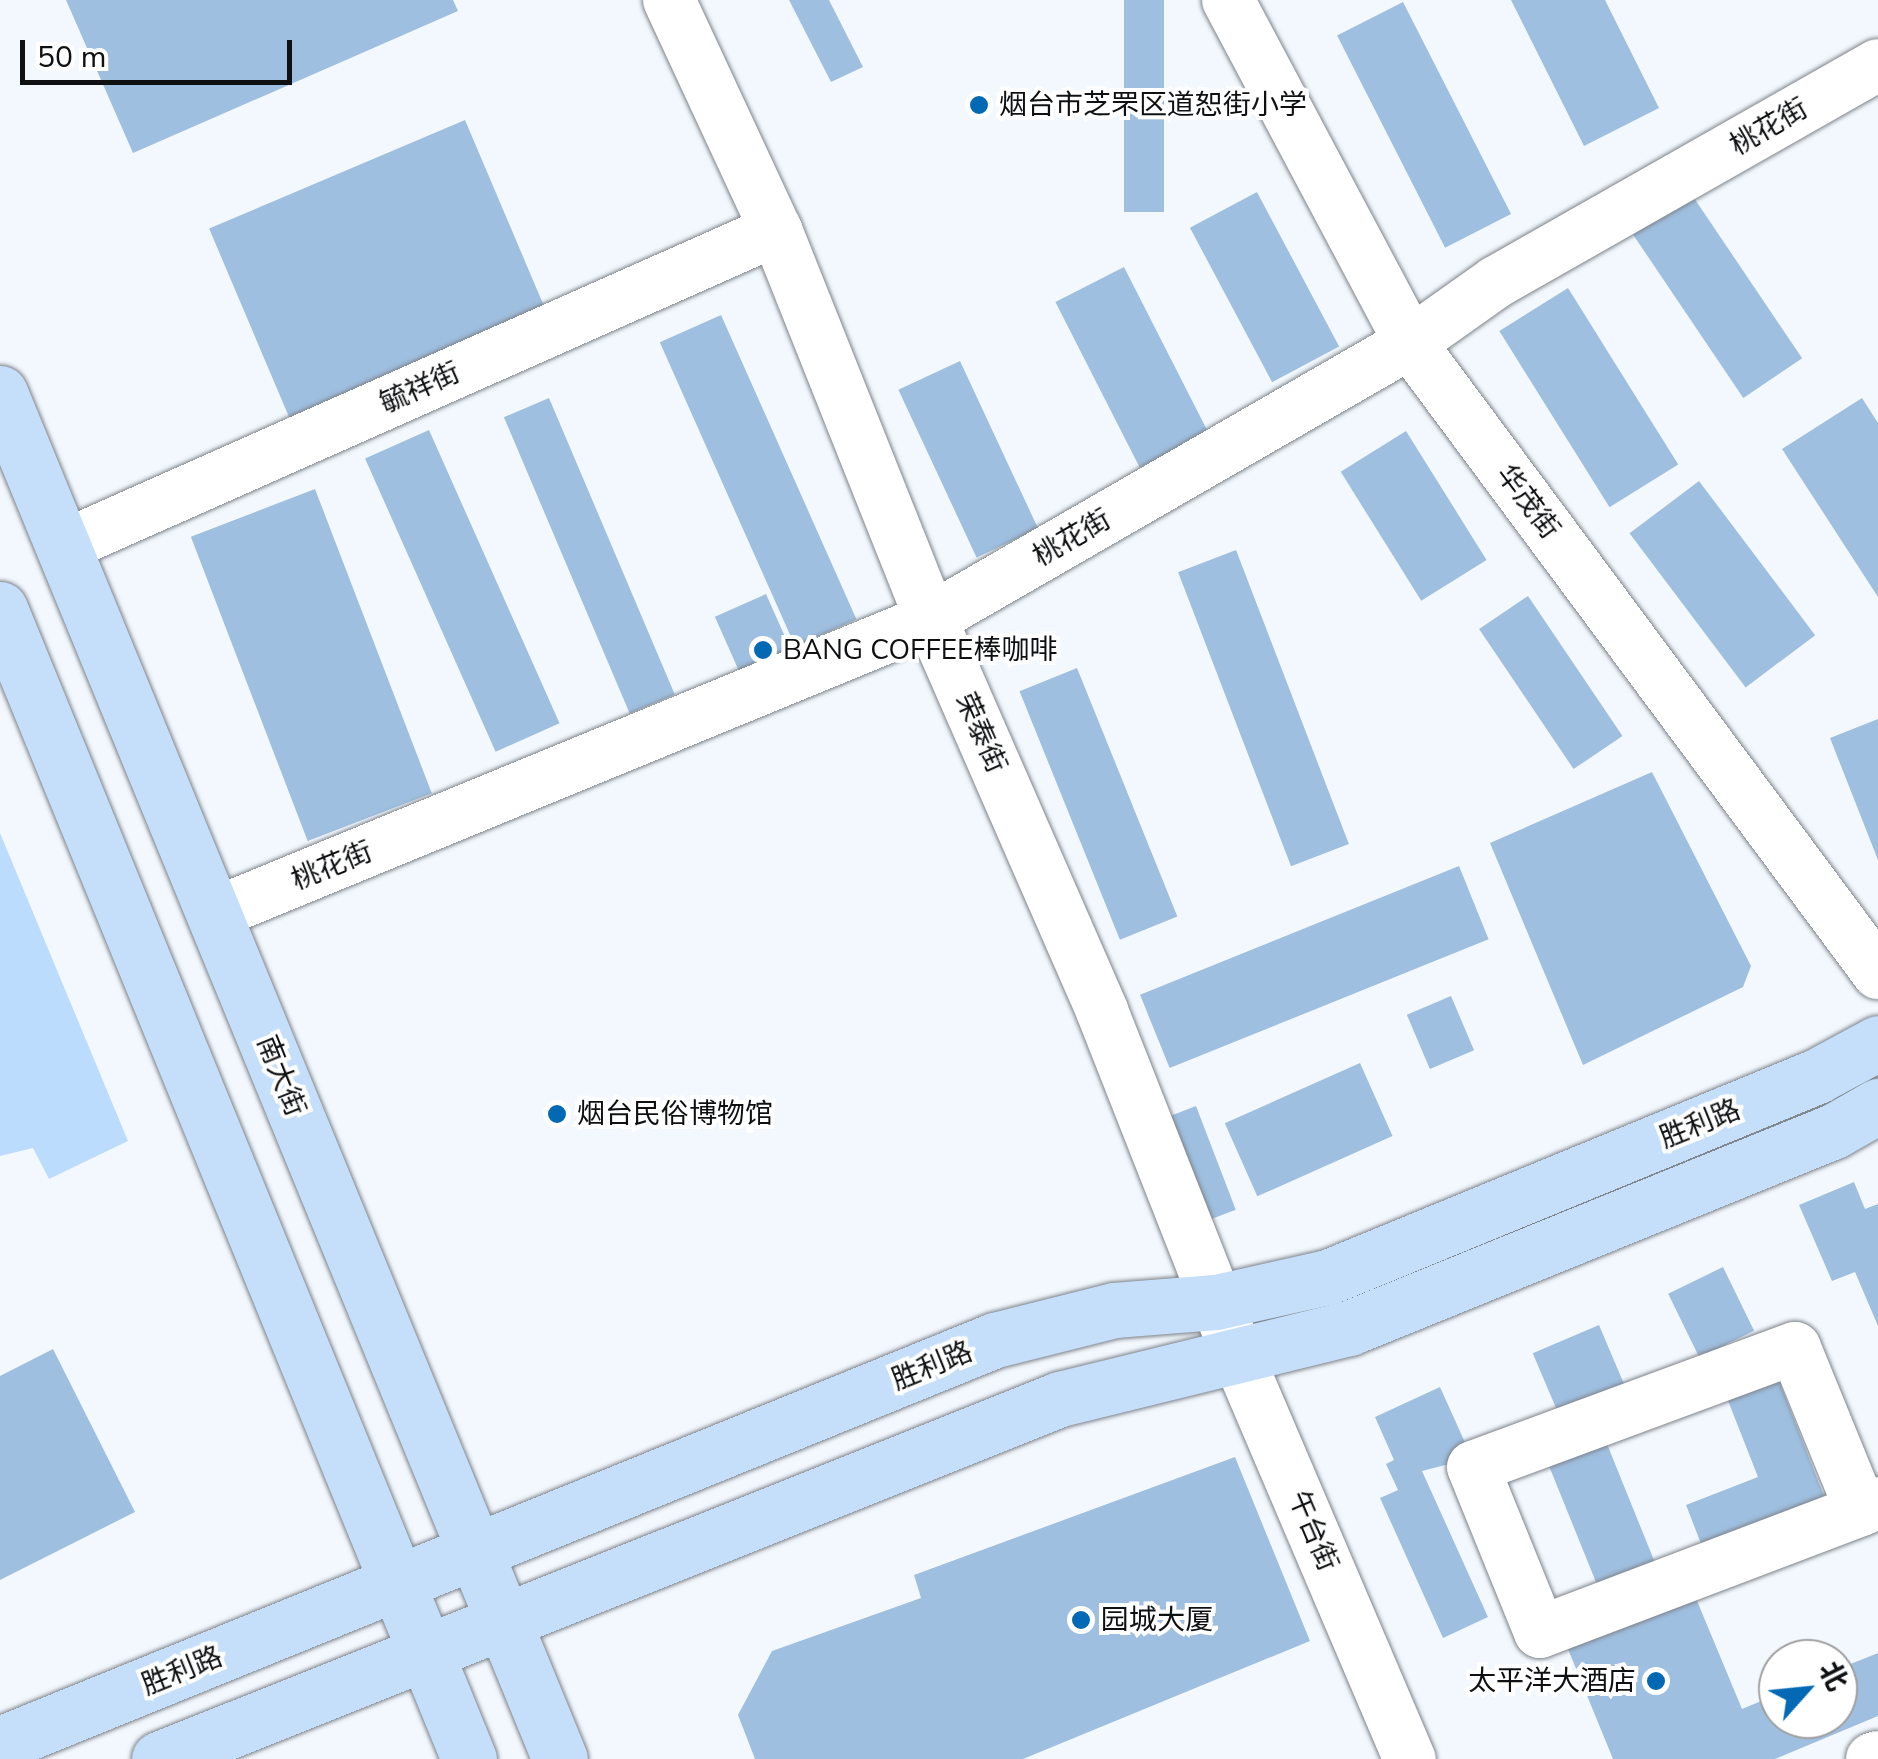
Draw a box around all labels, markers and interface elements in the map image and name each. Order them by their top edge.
scale bar [25,20,298,82]
text: 50 m [37,37,106,78]
place label: 烟台市芝罘区道恕街小学 [999,88,1307,122]
street label: 桃花街 [1724,91,1814,163]
marker: 烟台市芝罘区道恕街小学 [968,94,990,116]
street label: 毓祥街 [375,356,465,420]
street label: 华茂街 [1489,458,1567,546]
street label: 桃花街 [1027,502,1117,574]
place label: BANG COFFEE棒咖啡 [783,633,1057,667]
marker: BANG COFFEE棒咖啡 [752,639,774,661]
street label: 荣泰街 [949,688,1013,778]
street label: 桃花街 [287,835,377,897]
street label: 南大街 [250,1031,312,1121]
street label: 胜利路 [1655,1093,1745,1155]
place label: 烟台民俗博物馆 [577,1097,773,1131]
marker: 烟台民俗博物馆 [546,1103,568,1125]
street label: 胜利路 [887,1335,977,1397]
street label: 午台街 [1281,1486,1345,1576]
place label: 园城大厦 [1101,1603,1213,1637]
marker: 园城大厦 [1070,1609,1092,1631]
north arrow [1758,1639,1858,1739]
street label: 胜利路 [137,1640,227,1702]
text: 北 [1810,1655,1856,1697]
place label: 太平洋大酒店 [1468,1664,1636,1698]
marker: 太平洋大酒店 [1645,1670,1667,1692]

